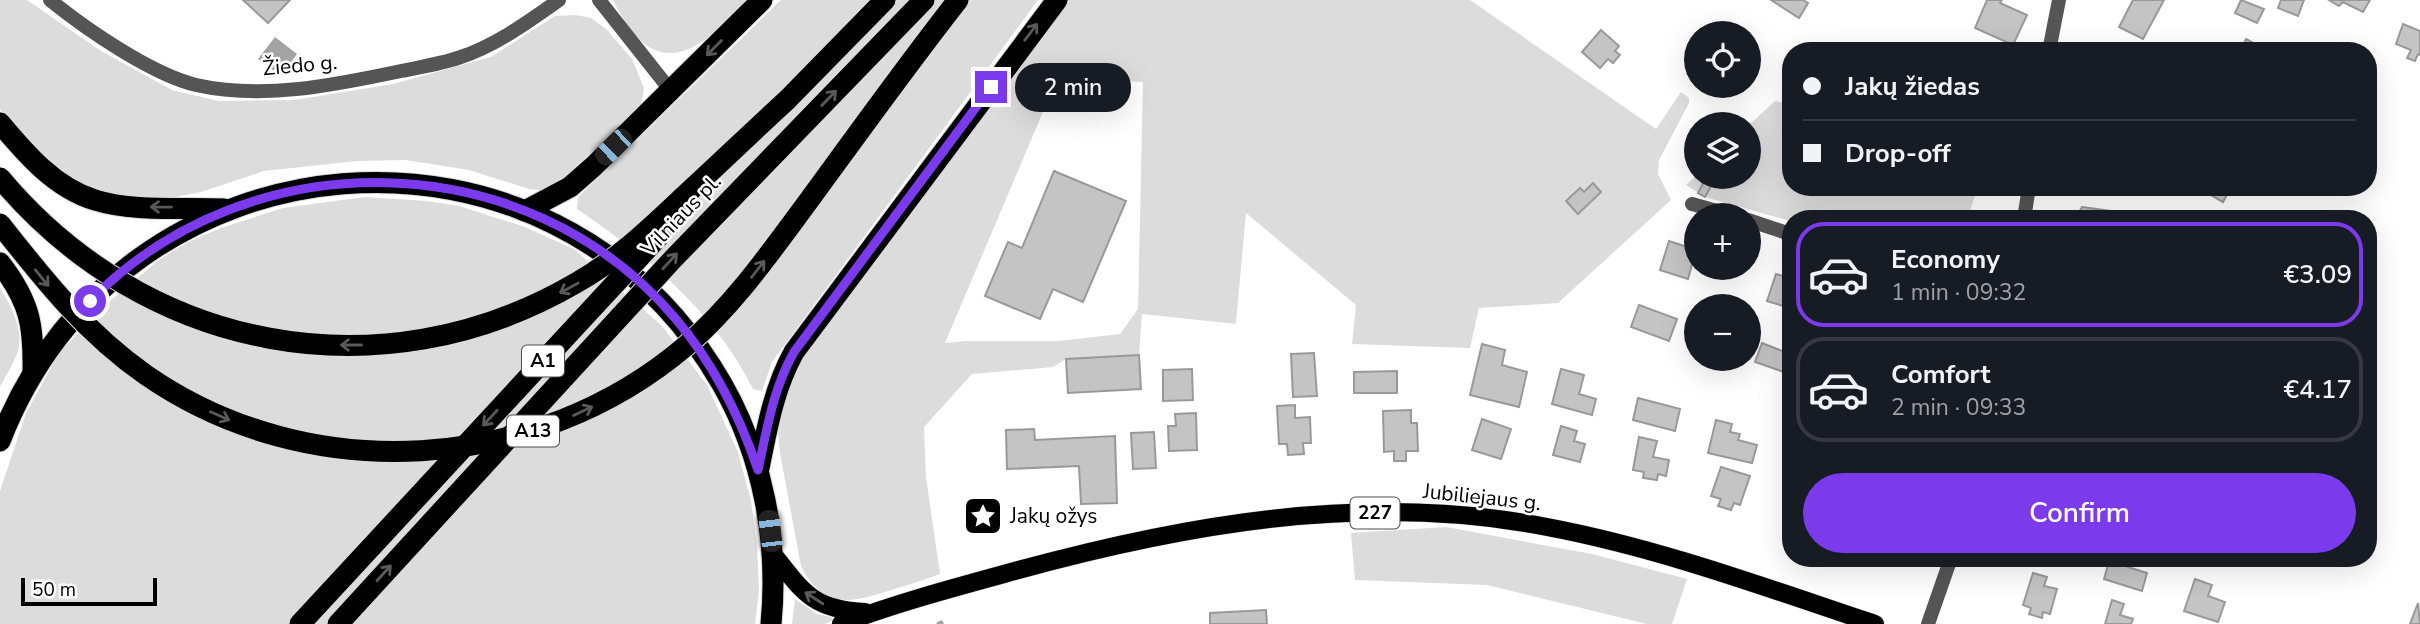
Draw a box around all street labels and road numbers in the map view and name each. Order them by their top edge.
street label: Žiedo g. [262,48,338,82]
street label: Vilniaus pl. [634,168,727,263]
road number: A1 [522,346,564,376]
road number: A13 [507,416,559,446]
street label: Jubiliejaus g. [1421,477,1542,517]
road number: 227 [1350,498,1400,528]

